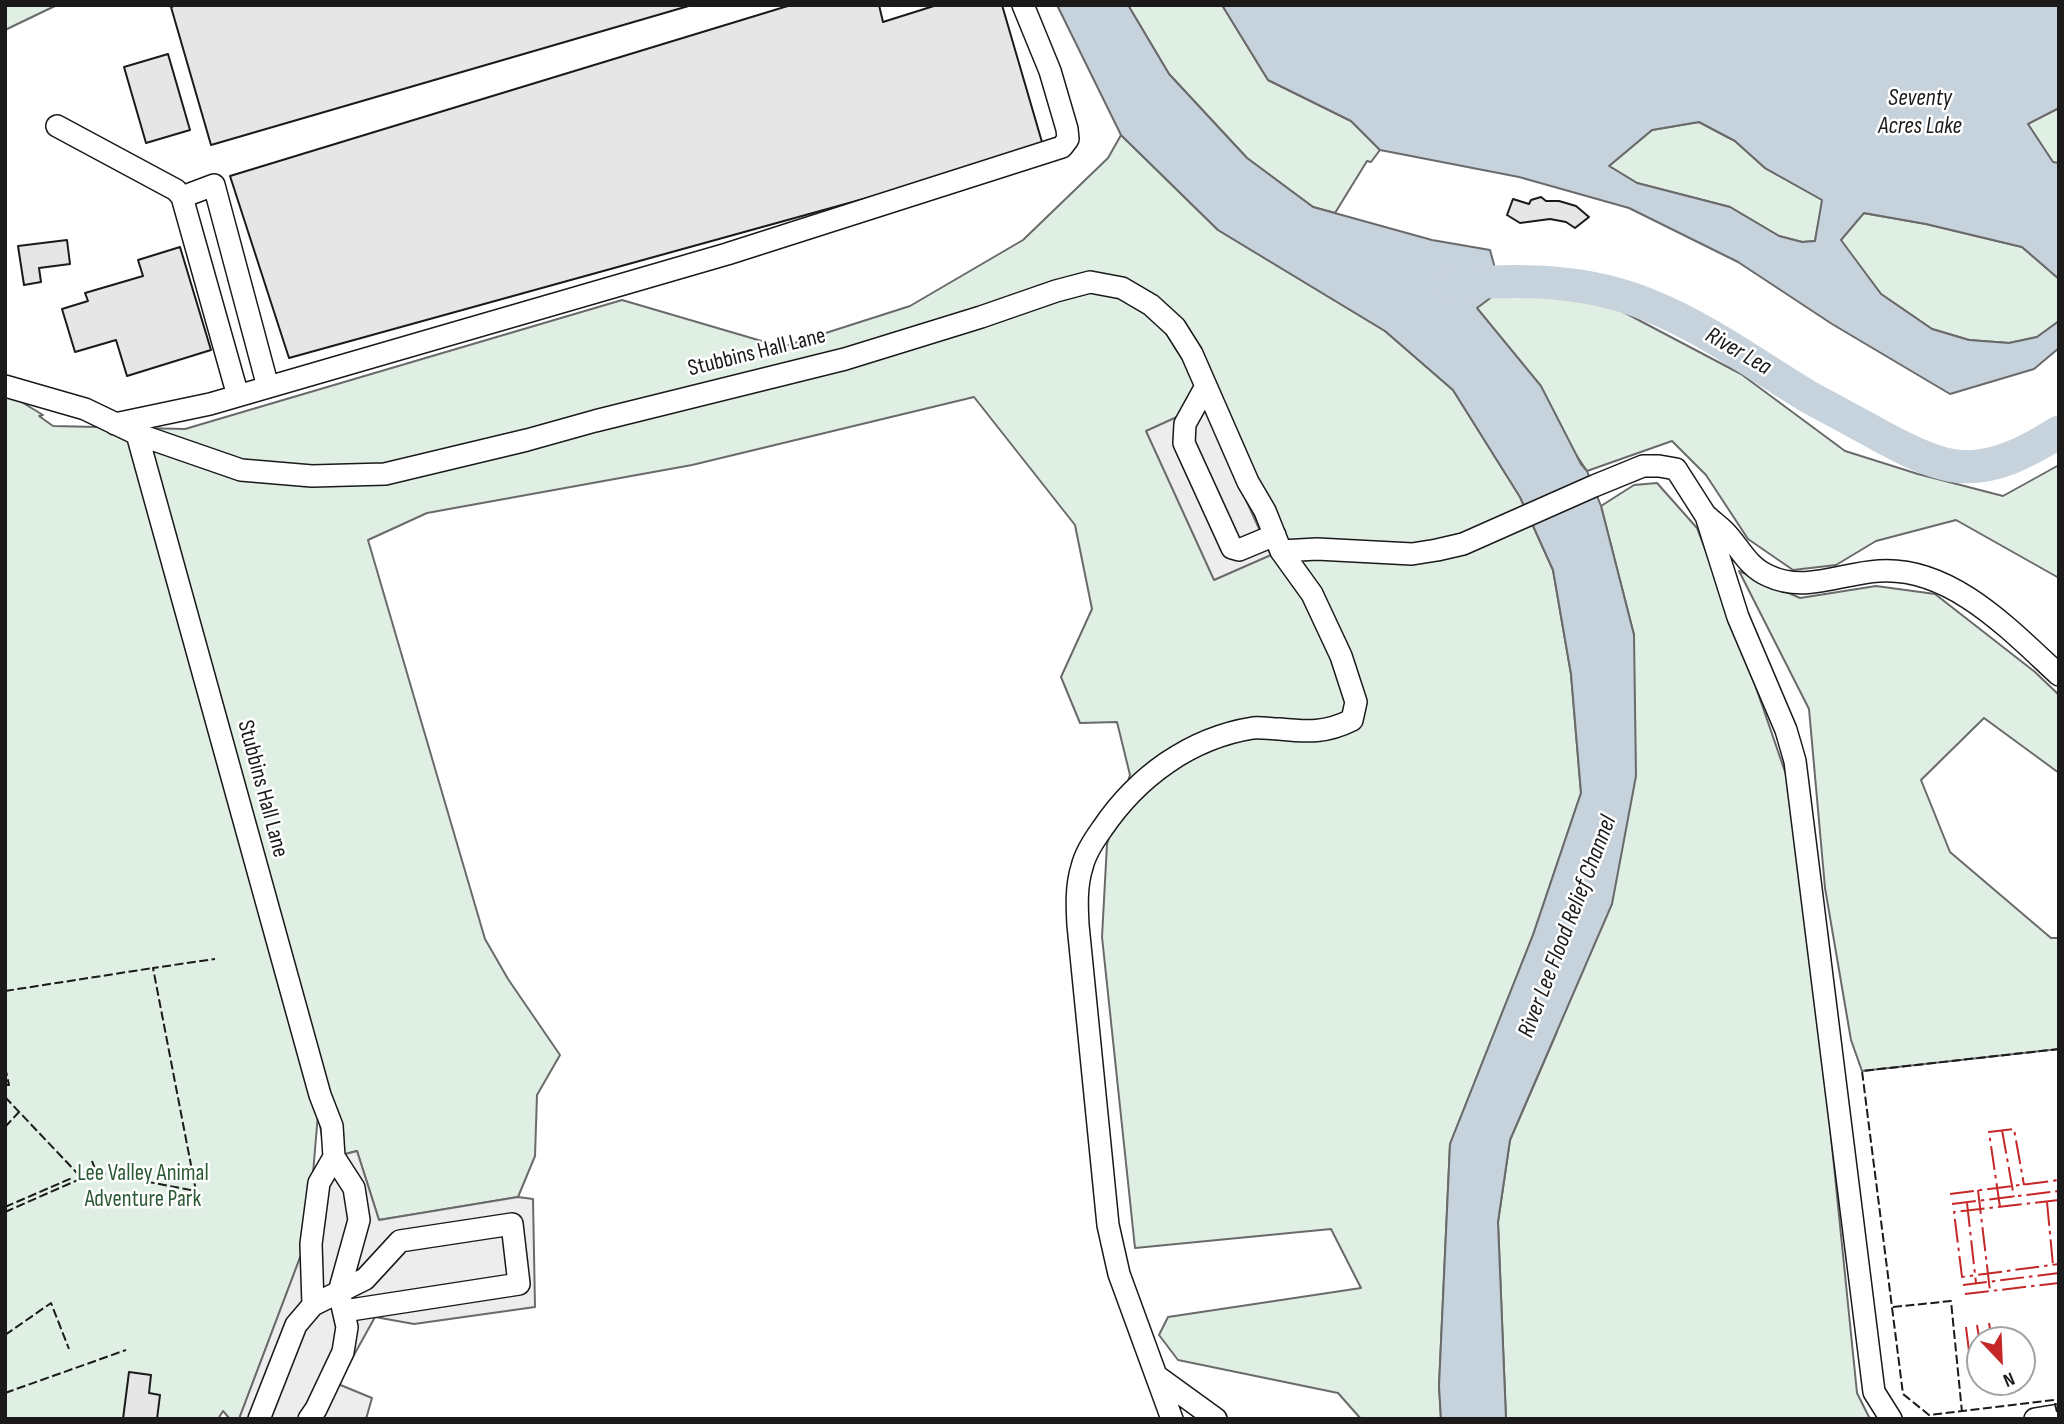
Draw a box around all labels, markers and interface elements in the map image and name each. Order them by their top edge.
water label: Seventy Acres Lake [1878,85,1962,141]
water label: River Lea [1700,322,1776,382]
street label: Stubbins Hall Lane [685,323,829,383]
street label: Stubbins Hall Lane [230,717,294,861]
water label: River Lee Flood Relief Channel [1512,812,1624,1042]
park label: Lee Valley Animal Adventure Park [77,1160,209,1214]
north arrow [1966,1326,2036,1396]
text: N [1999,1366,2018,1392]

